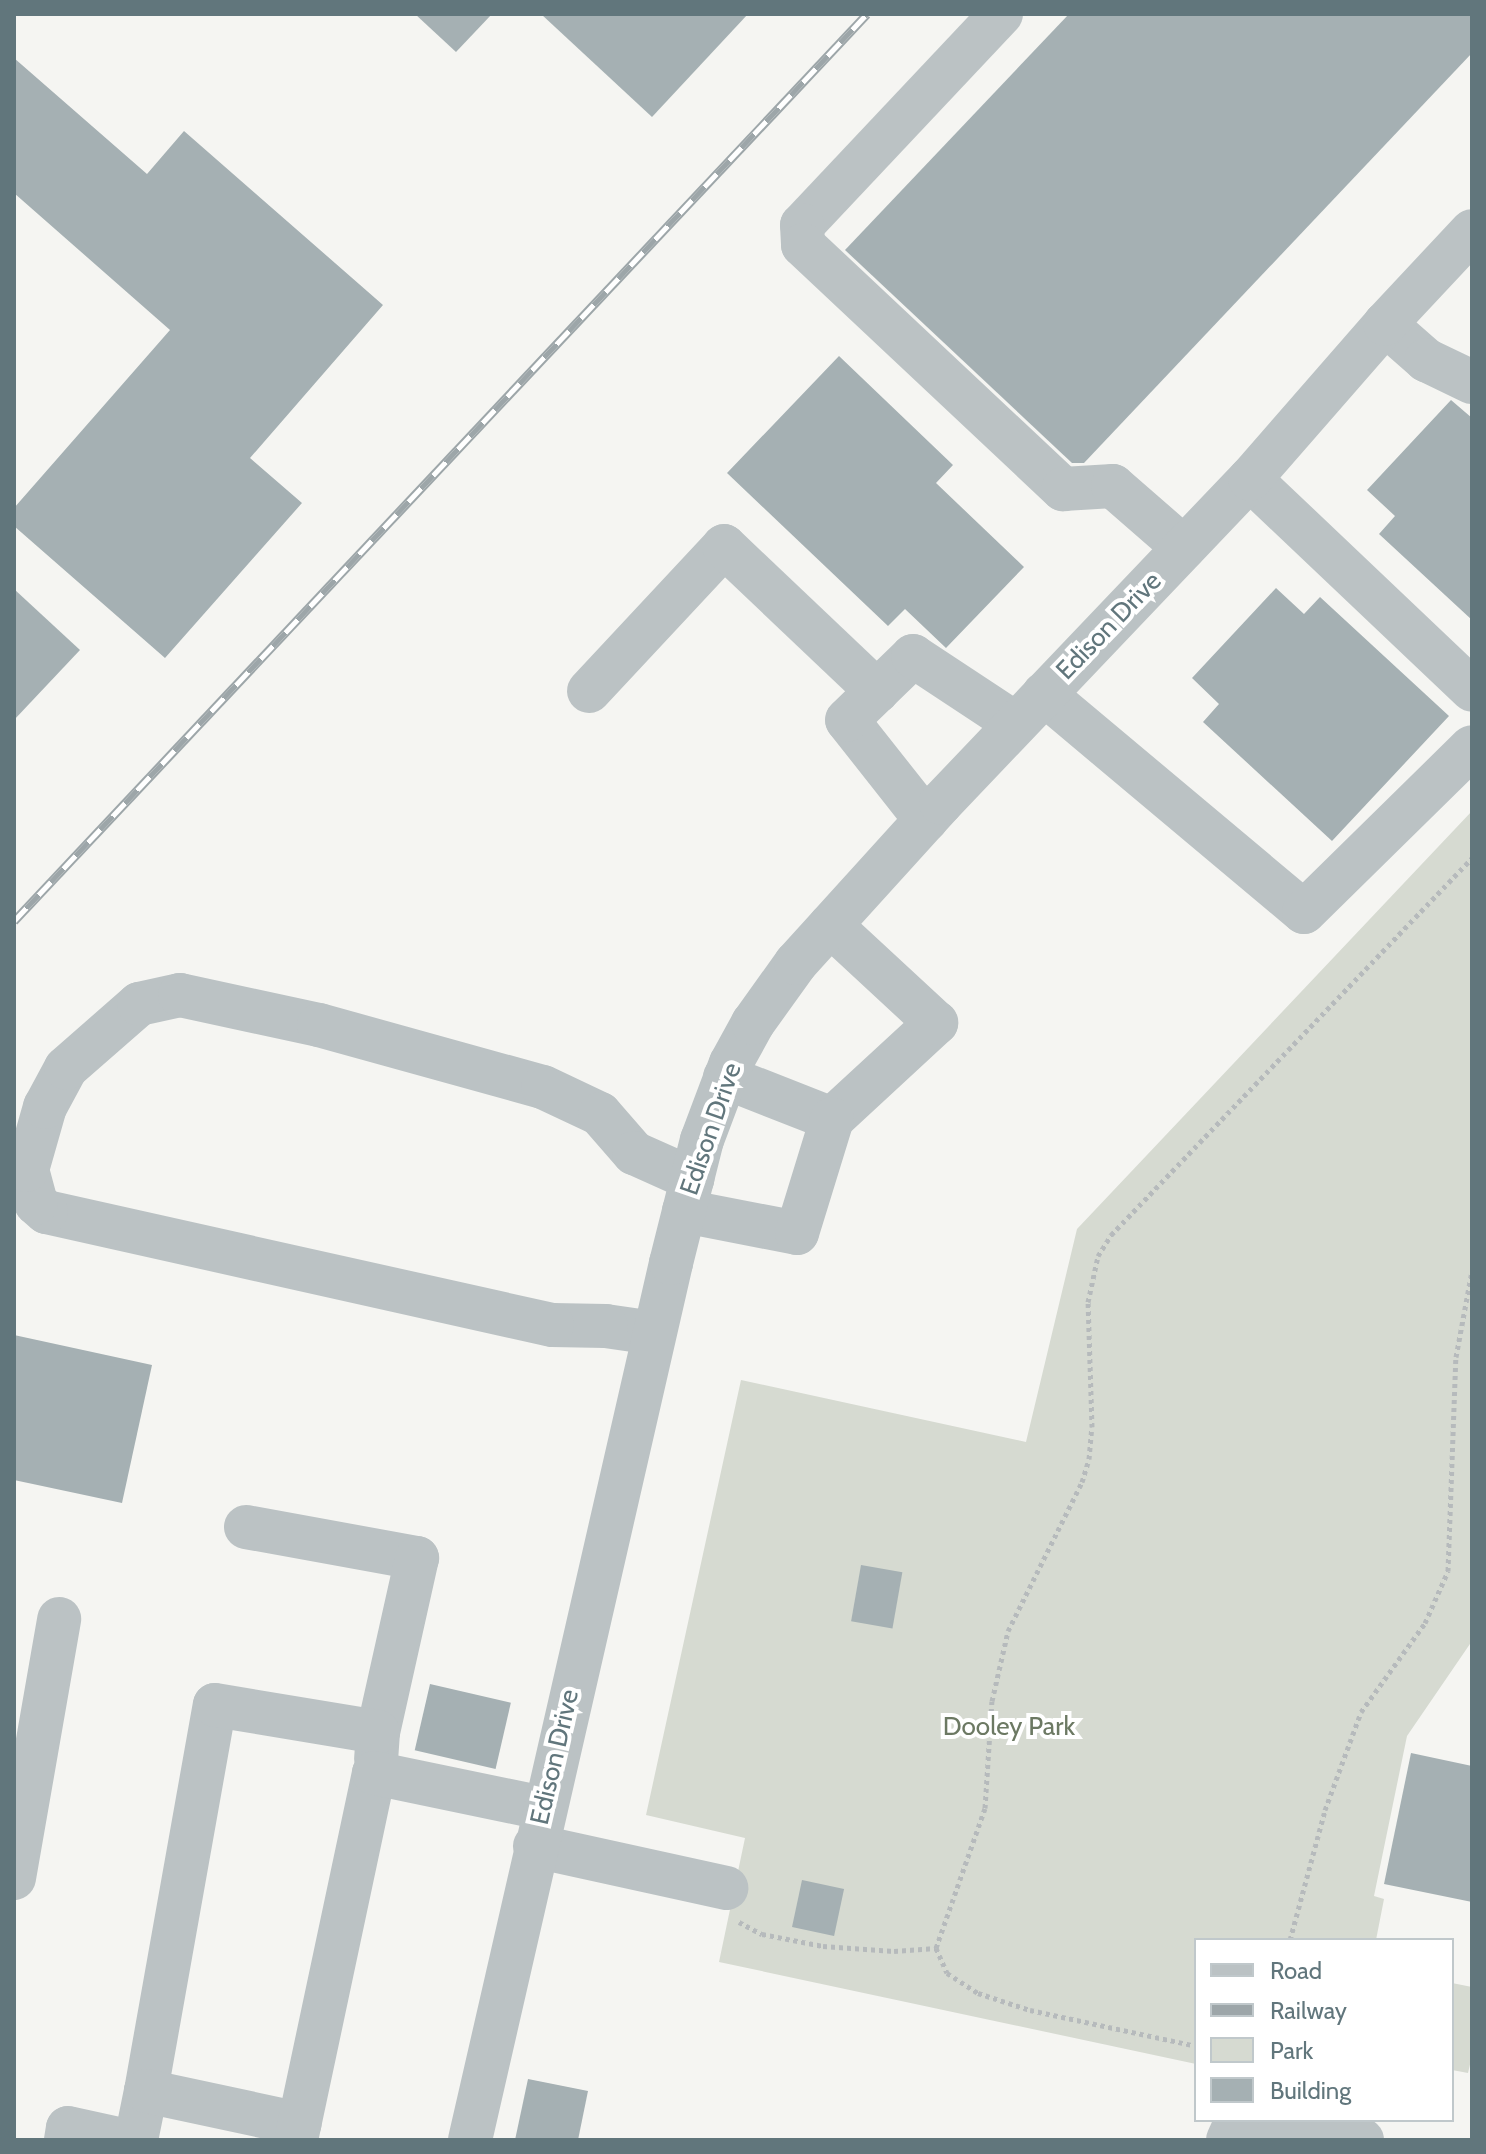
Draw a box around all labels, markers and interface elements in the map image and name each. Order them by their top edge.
street label: Edison Drive [1050,566,1168,686]
street label: Edison Drive [674,1059,748,1199]
street label: Edison Drive [524,1686,586,1828]
park label: Dooley Park [943,1711,1075,1743]
legend [1194,1938,1454,2122]
text: Road [1270,1956,1322,1985]
text: Railway [1270,1996,1347,2025]
text: Park [1270,2036,1313,2065]
text: Building [1270,2076,1351,2105]

